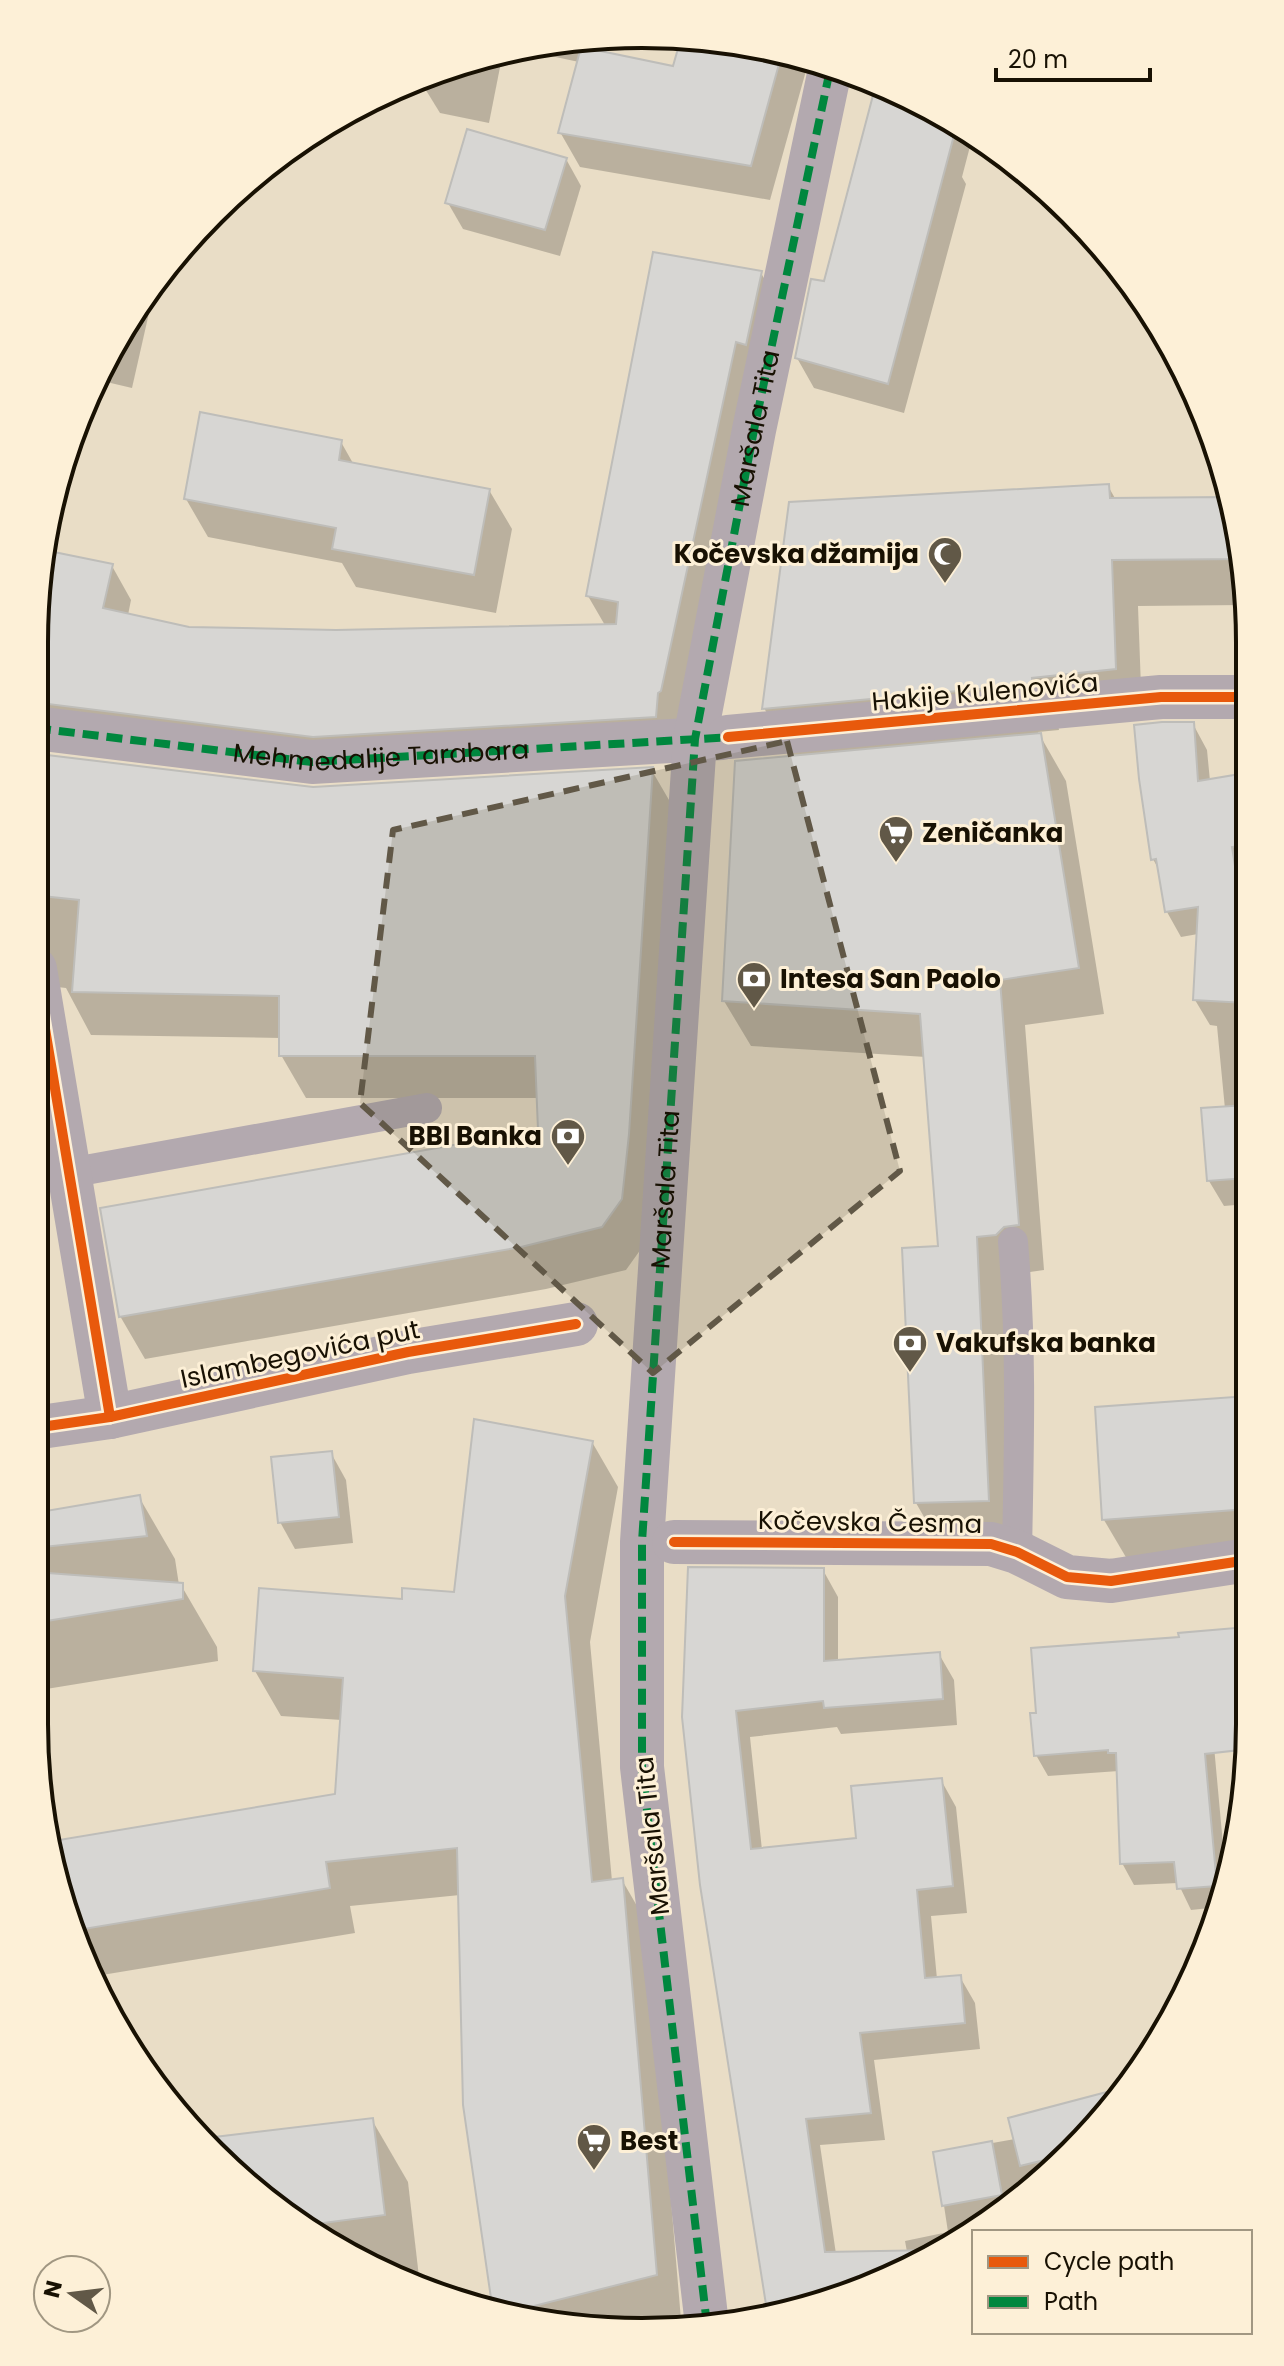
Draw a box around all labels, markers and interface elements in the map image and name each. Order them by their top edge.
scale bar [996,32,1150,82]
text: 20 m [1008,43,1068,76]
street label: Maršala Tita [722,346,788,510]
mosque icon: Kočevska džamija [926,535,964,585]
place label: Kočevska džamija [674,536,919,572]
street label: Hakije Kulenovića [870,664,1100,720]
street label: Mehmedalije Tarabara [231,731,530,780]
supermarket icon: Zeničanka [877,814,915,864]
place label: Zeničanka [922,815,1063,851]
bank icon: Intesa San Paolo [735,960,773,1010]
place label: Intesa San Paolo [780,961,1001,997]
street label: Maršala Tita [642,1109,688,1270]
bank icon: BBI Banka [549,1117,587,1167]
place label: BBI Banka [409,1118,542,1154]
street label: Islambegovića put [177,1311,423,1397]
bank icon: Vakufska banka [891,1324,929,1374]
place label: Vakufska banka [936,1325,1156,1361]
street label: Kočevska Česma [758,1502,982,1542]
street label: Maršala Tita [626,1755,678,1917]
supermarket icon: Best [575,2122,613,2172]
place label: Best [620,2123,678,2159]
legend [972,2230,1252,2334]
text: Cycle path [1044,2245,1174,2278]
north arrow [32,2254,112,2334]
text: N [36,2278,70,2301]
text: Path [1044,2285,1098,2318]

